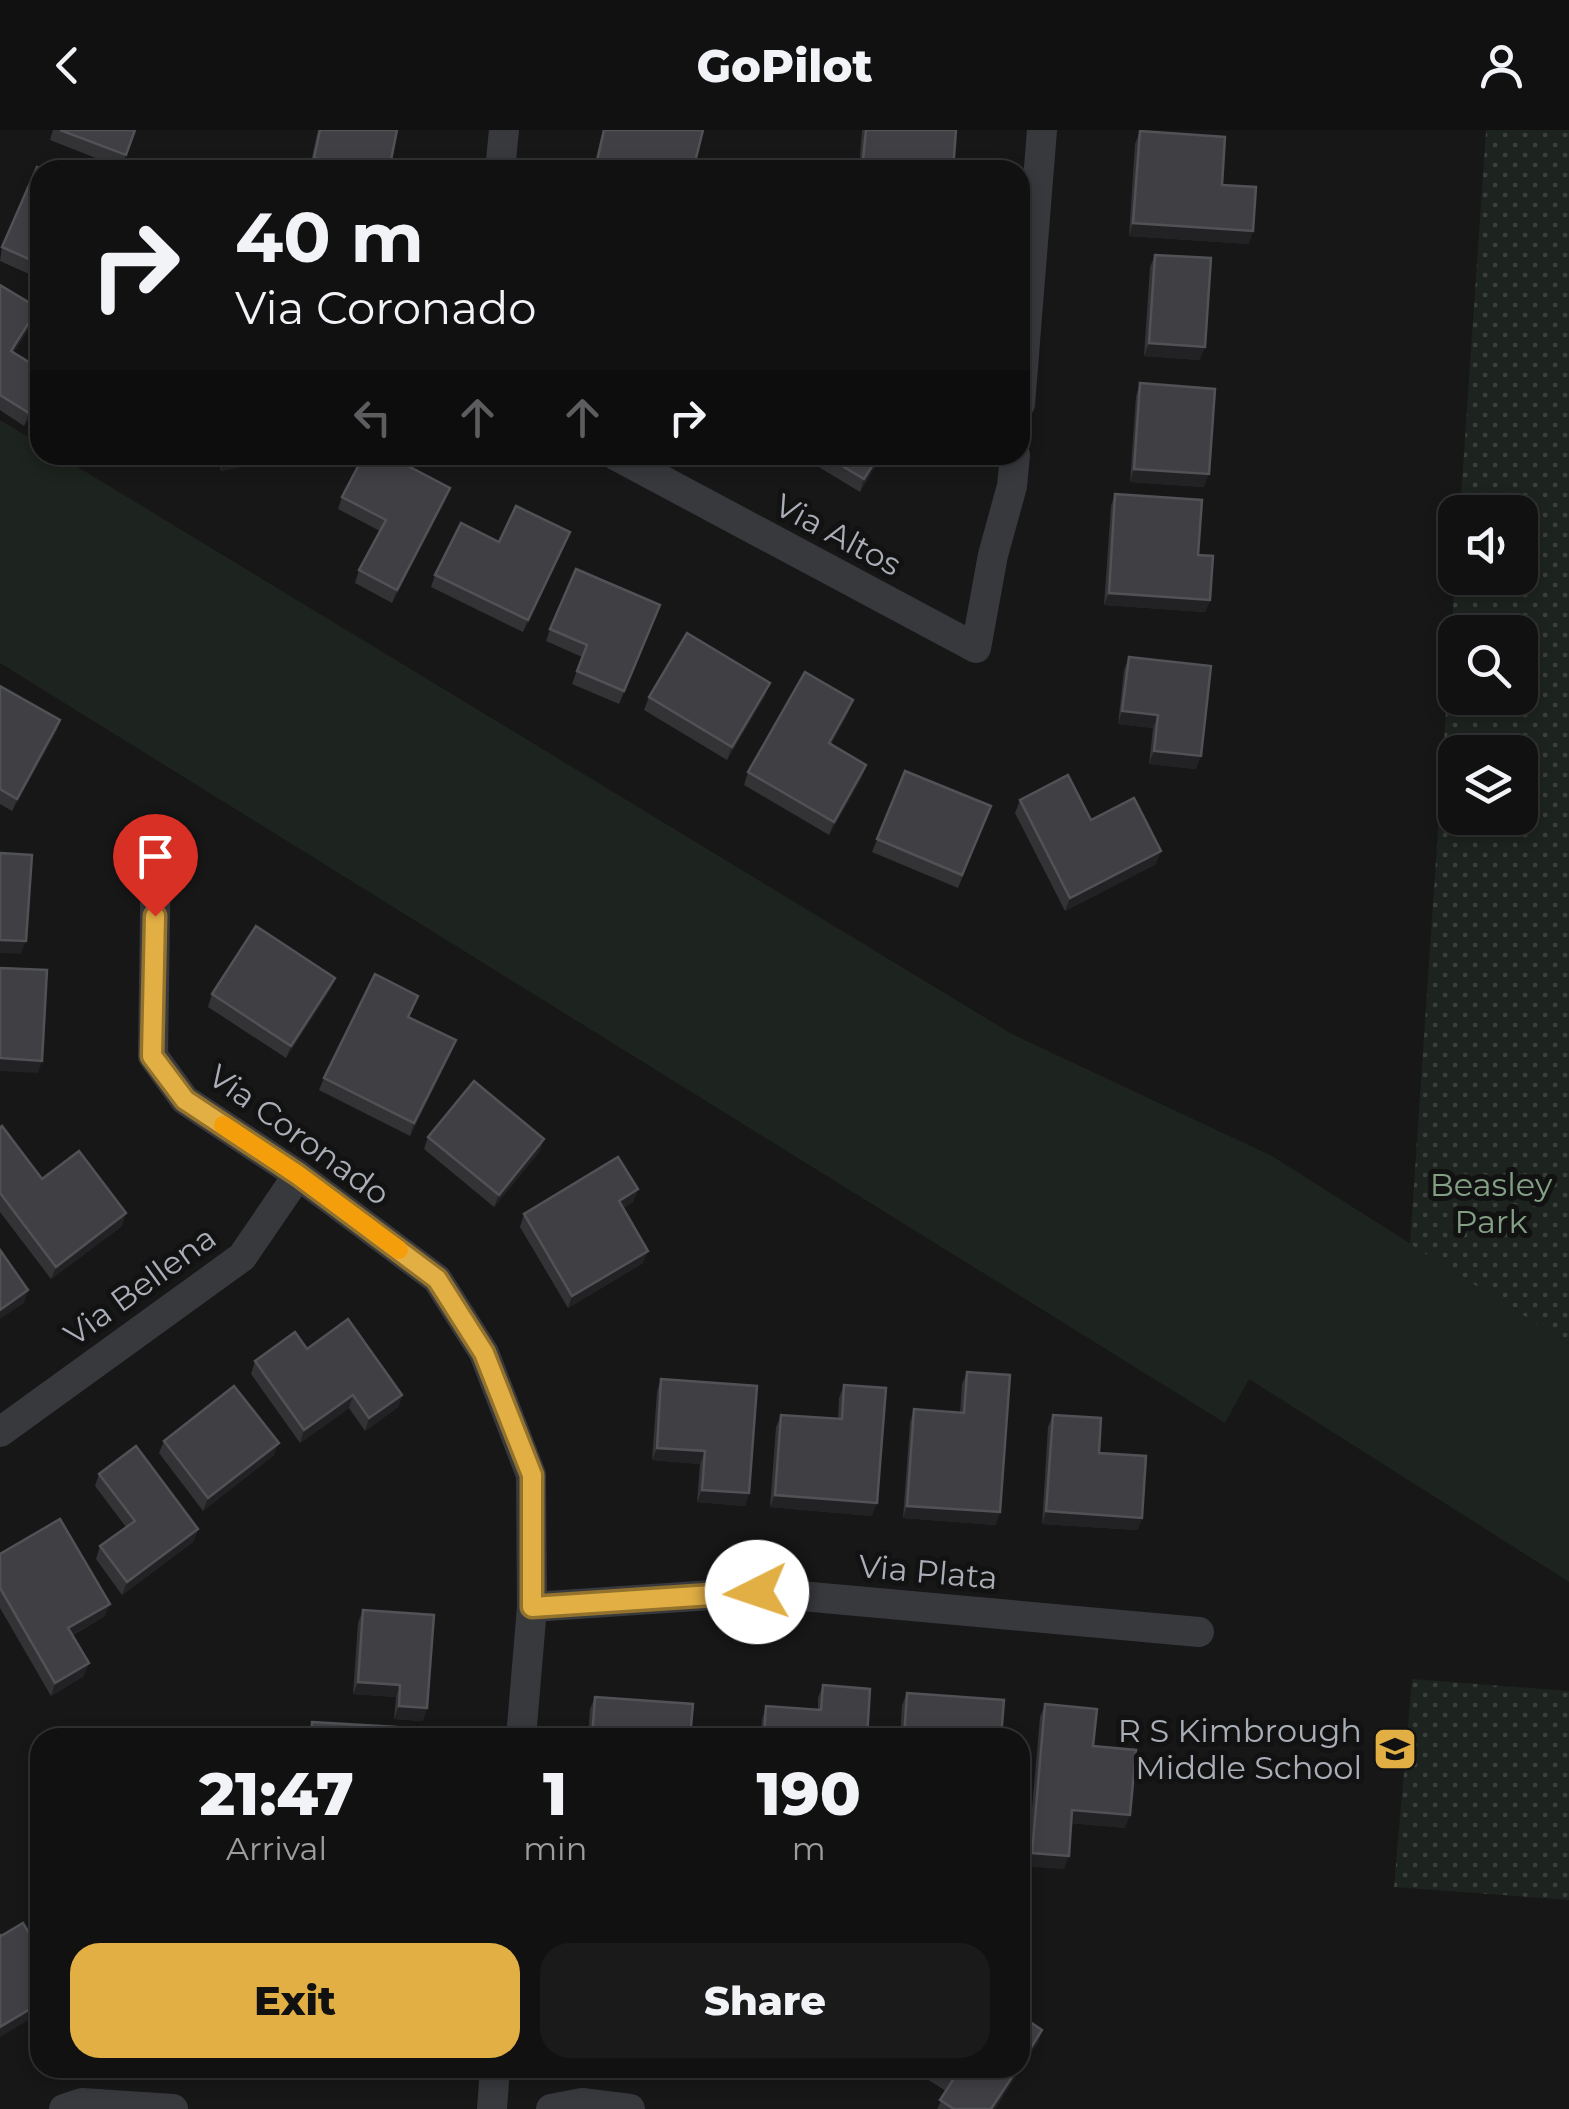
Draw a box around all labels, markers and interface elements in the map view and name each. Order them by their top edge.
icon: back [40,38,95,93]
text: GoPilot [696,38,873,93]
icon: person [1474,38,1529,93]
text: 40 m [235,194,424,280]
icon: right [70,200,200,330]
text: Via Coronado [235,280,537,335]
icon: left [345,390,400,445]
icon: ahead [450,390,505,445]
icon: ahead [555,390,610,445]
icon: right [660,390,715,445]
street label: Via Altos [769,485,908,584]
map controls [1438,495,1538,835]
button: sound [1438,495,1538,595]
button: search [1438,615,1538,715]
button: layers [1438,735,1538,835]
pin [113,814,198,917]
icon: arrive [128,829,183,884]
street label: Via Coronado [201,1056,397,1213]
park label: Beasley Park [1430,1165,1553,1241]
street label: Via Bellena [56,1217,223,1354]
position arrow [705,1540,809,1644]
street label: Via Plata [857,1546,999,1597]
place label: R S Kimbrough Middle School [1118,1711,1362,1787]
school or university icon: R S Kimbrough Middle School [1372,1726,1418,1772]
text: 21:47 [199,1757,354,1830]
text: 1 [543,1757,567,1830]
text: 190 [756,1757,861,1830]
text: Arrival [226,1829,327,1868]
text: min [523,1829,587,1868]
text: m [792,1829,826,1868]
button: Exit [70,1943,520,2058]
button: Share [540,1943,990,2058]

